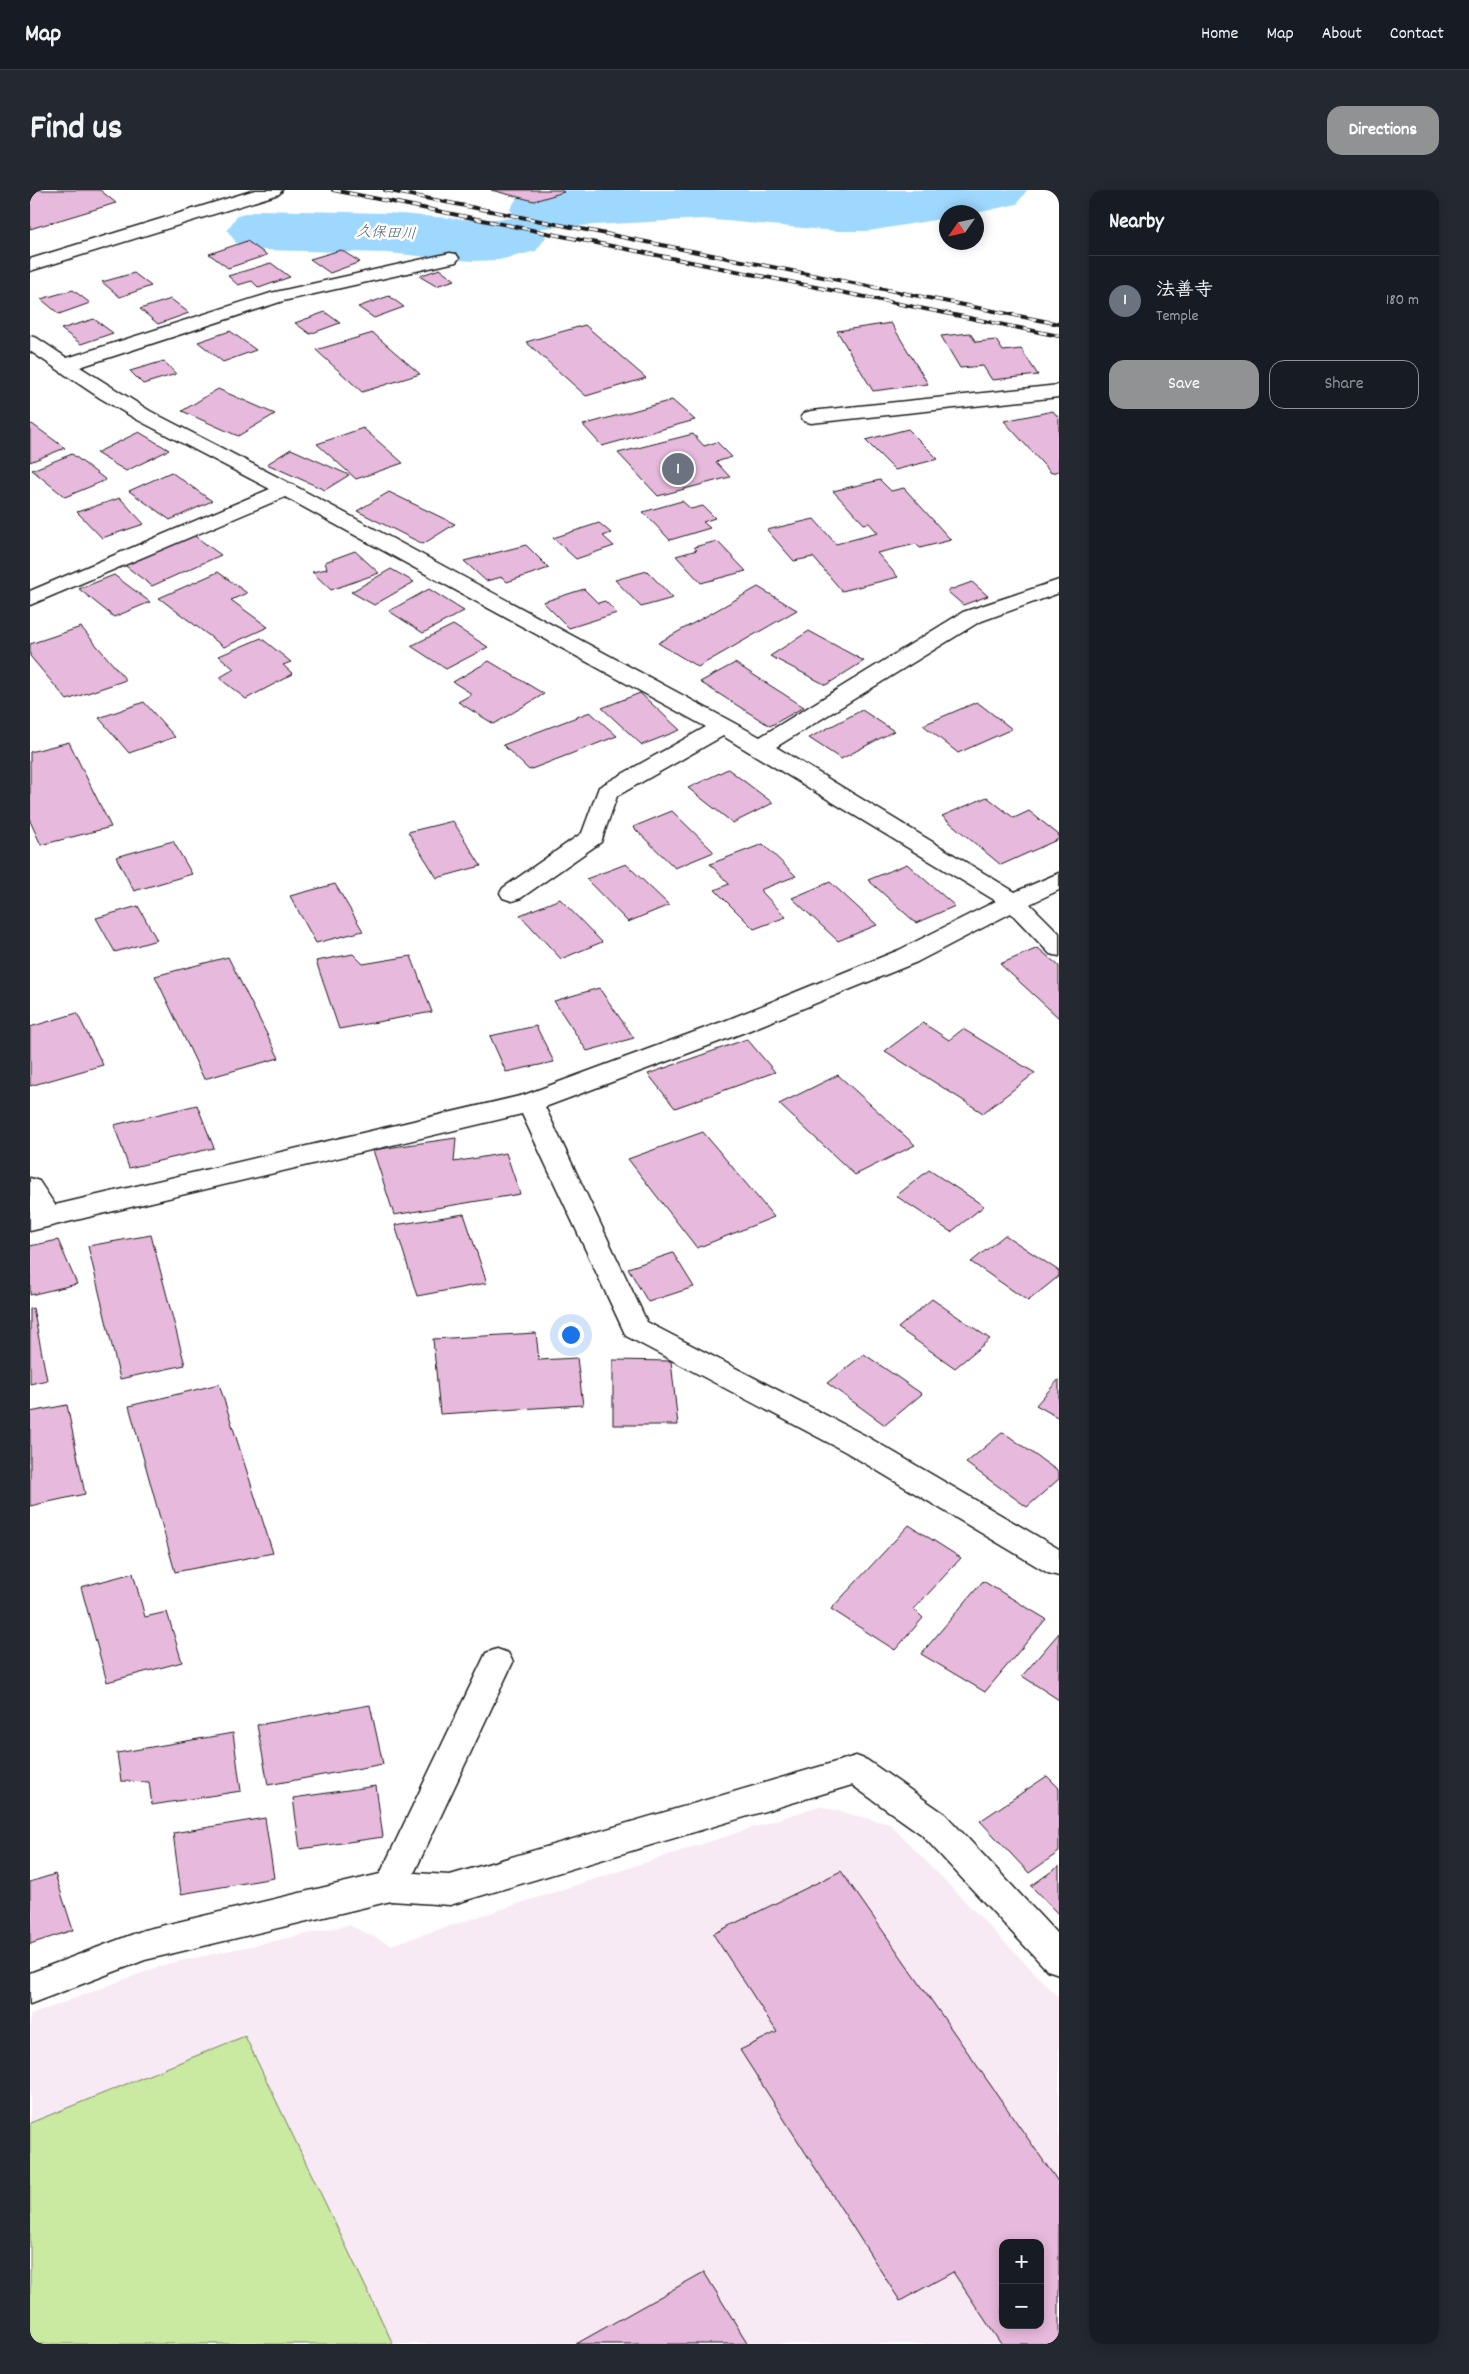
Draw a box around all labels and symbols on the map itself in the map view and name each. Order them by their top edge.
north arrow [939,205,984,250]
water label: 久保田川 [355,221,417,247]
pin: 1 [662,450,694,488]
your location [558,1322,584,1348]

